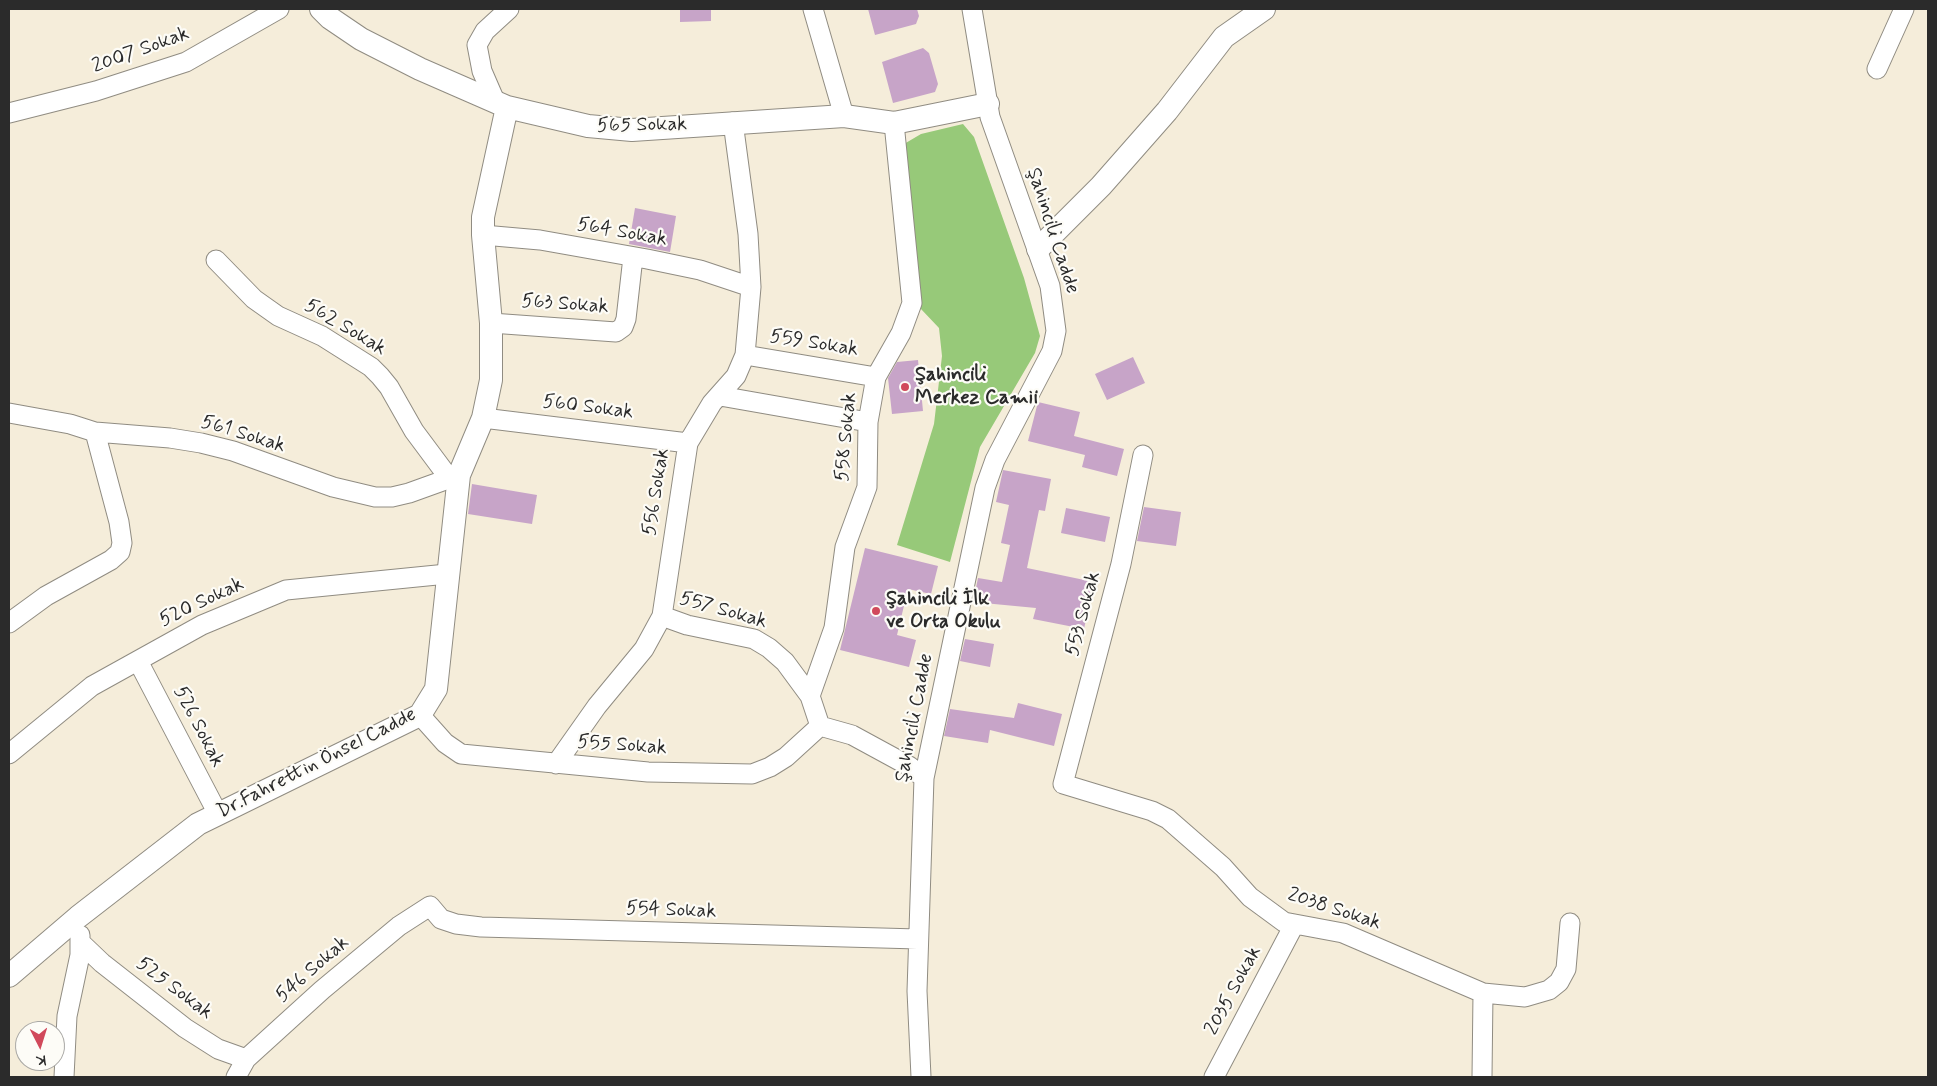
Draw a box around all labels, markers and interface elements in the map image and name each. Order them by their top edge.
street label: 2007 Sokak [89,22,193,80]
street label: 565 Sokak [597,113,687,139]
street label: Şahincili Cadde [1020,165,1084,297]
street label: 564 Sokak [575,213,669,253]
street label: 563 Sokak [521,290,609,320]
street label: 562 Sokak [300,294,390,362]
street label: 559 Sokak [768,325,860,363]
place label: Şahincili Merkez Camii [915,364,1038,411]
marker: Şahincili Merkez Camii [899,381,911,393]
street label: 560 Sokak [541,391,635,425]
street label: 558 Sokak [831,391,863,483]
street label: 561 Sokak [198,411,288,459]
street label: 556 Sokak [638,447,676,537]
street label: 553 Sokak [1061,569,1107,659]
street label: 520 Sokak [156,573,248,633]
street label: 557 Sokak [677,587,769,635]
place label: Şahincili İlk ve Orta Okulu [886,588,1001,635]
marker: Şahincili İlk ve Orta Okulu [870,605,882,617]
street label: Şahincili Cadde [891,652,939,784]
street label: 526 Sokak [167,682,229,772]
street label: Dr.Fahrettin Önsel Cadde [213,703,421,825]
street label: 555 Sokak [576,731,668,761]
street label: 2038 Sokak [1284,884,1384,936]
street label: 554 Sokak [625,897,717,925]
street label: 546 Sokak [271,932,355,1008]
street label: 2035 Sokak [1201,942,1267,1040]
street label: 525 Sokak [131,952,217,1026]
north arrow [15,1021,65,1071]
text: K [36,1051,47,1069]

